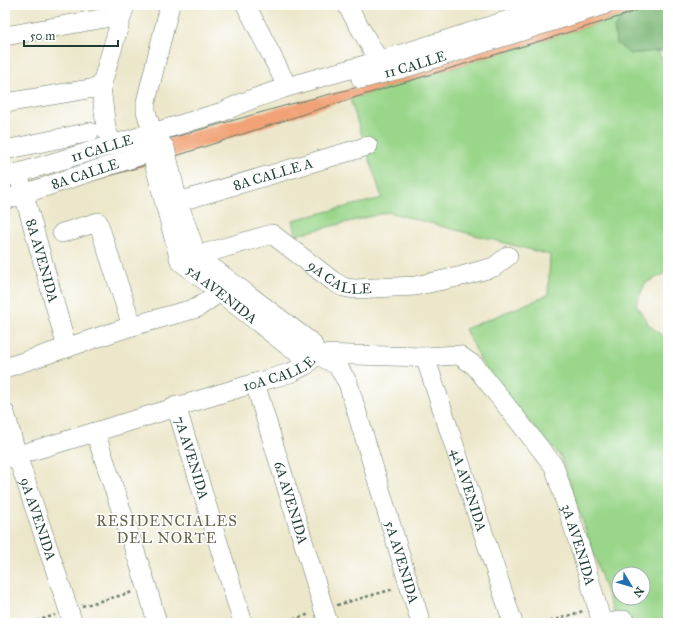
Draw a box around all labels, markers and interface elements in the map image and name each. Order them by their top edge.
scale bar [24,22,118,48]
text: 50 m [30,29,55,43]
street label: 11 CALLE [382,47,448,82]
street label: 11 CALLE [69,131,135,166]
street label: 8A CALLE [49,155,121,193]
street label: 8A CALLE A [231,155,315,194]
street label: 8A AVENIDA [22,217,62,305]
street label: 9A CALLE [304,257,372,298]
street label: 5A AVENIDA [183,261,261,328]
street label: 10A CALLE [241,353,319,395]
street label: 7A AVENIDA [171,414,212,502]
street label: 4A AVENIDA [447,446,490,534]
street label: 6A AVENIDA [270,459,312,547]
street label: 9A AVENIDA [16,475,60,563]
street label: 3A AVENIDA [558,502,599,588]
district label: RESIDENCIALES DEL NORTE [96,512,238,547]
street label: 5A AVENIDA [381,519,422,606]
north arrow [611,566,651,606]
text: N [630,584,646,600]

